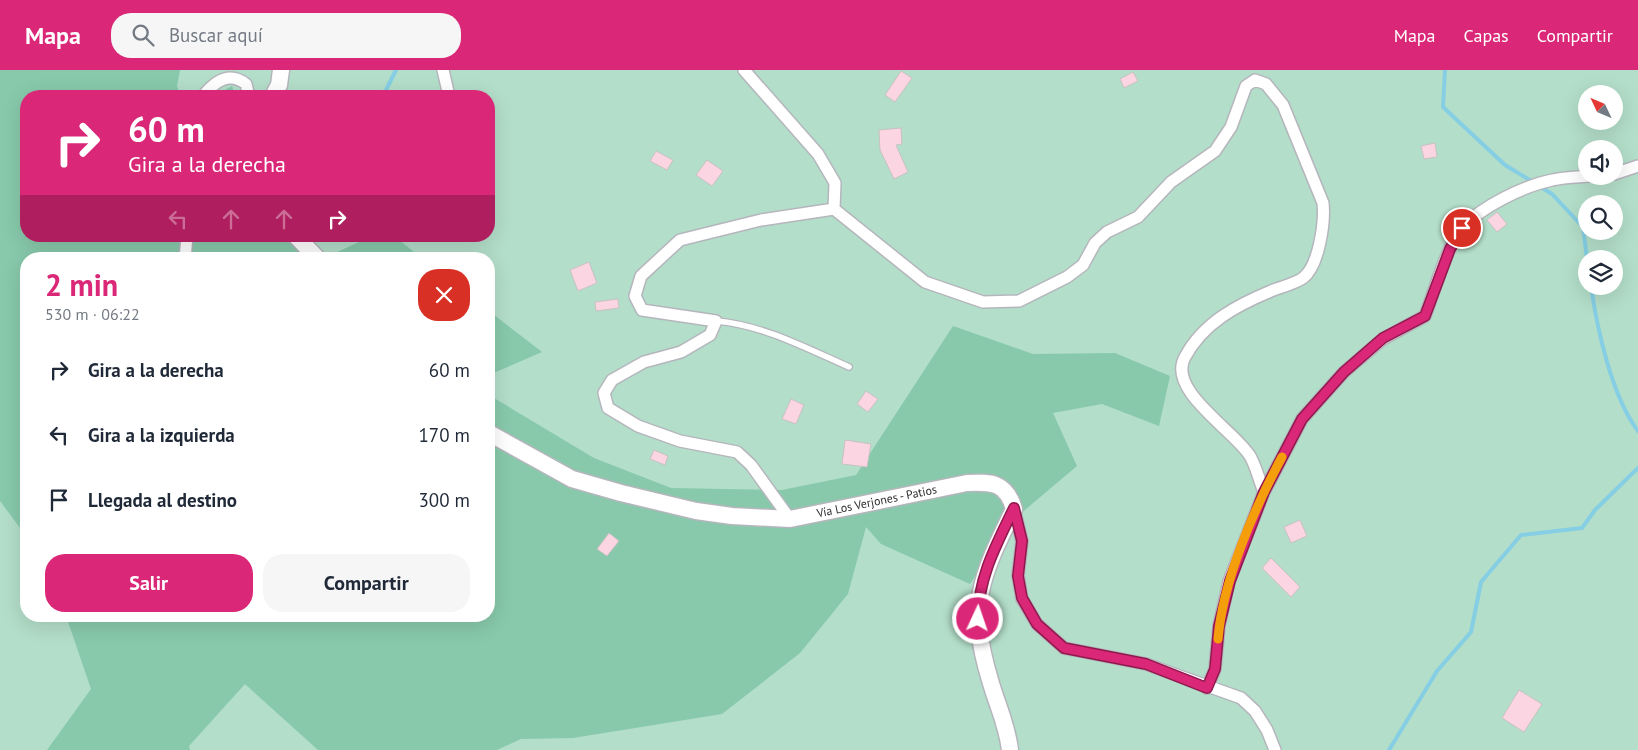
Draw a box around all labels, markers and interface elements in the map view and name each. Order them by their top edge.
search box [111,13,461,58]
text: Mapa [25,20,81,51]
icon: search [129,21,157,49]
text: Buscar aquí [169,23,263,47]
text: Mapa [1394,24,1436,47]
text: Capas [1464,24,1509,47]
text: Compartir [1537,24,1613,47]
north arrow [1578,85,1622,130]
map controls [1578,85,1623,295]
text: 60 m [128,106,205,152]
icon: right [45,110,110,175]
button: sound [1578,140,1623,185]
text: Gira a la derecha [128,150,286,178]
button: search [1578,195,1623,240]
icon: left [164,205,192,233]
icon: ahead [217,205,245,233]
icon: ahead [270,205,298,233]
icon: right [323,205,351,233]
pin [1441,207,1483,249]
icon: arrive [1448,214,1476,242]
button: layers [1578,250,1623,295]
text: 2 min [45,265,118,304]
button: close [418,269,470,321]
text: 530 m · 06:22 [45,304,140,324]
icon: right [45,356,73,384]
text: Gira a la derecha [88,358,224,382]
text: 60 m [429,358,470,382]
icon: left [45,421,73,449]
text: Gira a la izquierda [88,423,235,447]
text: 170 m [418,423,470,447]
street label: Vía Los Verjones - Patios [814,481,938,521]
icon: arrive [45,486,73,514]
text: Llegada al destino [88,488,237,512]
text: 300 m [418,488,470,512]
button: Salir [45,554,253,612]
button: Compartir [263,554,470,612]
position arrow [951,592,1003,644]

